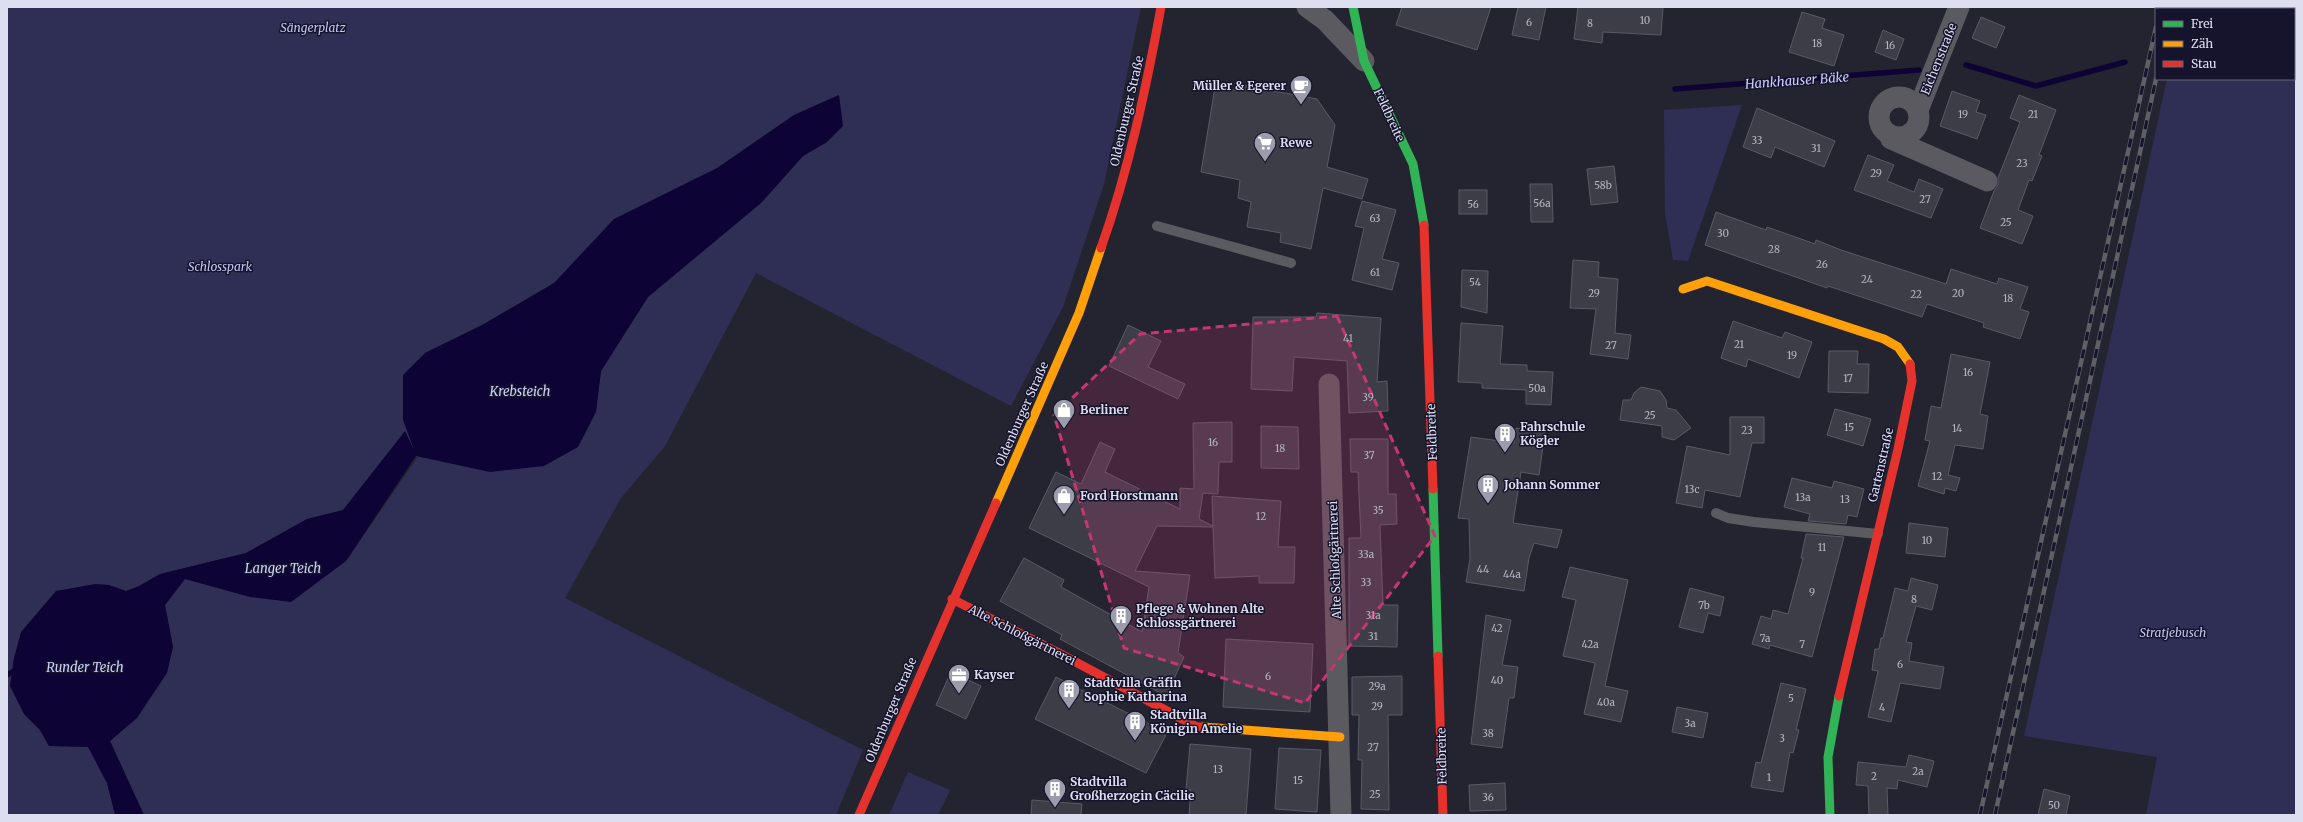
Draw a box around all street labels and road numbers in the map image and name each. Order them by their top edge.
street label: Eichenstraße [1917,21,1960,97]
street label: Oldenburger Straße [1107,54,1147,168]
street label: Feldbreite [1371,86,1408,144]
street label: Oldenburger Straße [992,359,1051,468]
street label: Feldbreite [1423,403,1440,461]
street label: Gartenstraße [1865,426,1896,504]
street label: Alte Schloßgärtnerei [1325,500,1344,620]
street label: Alte Schloßgärtnerei [965,601,1078,668]
street label: Oldenburger Straße [862,655,919,765]
street label: Feldbreite [1434,727,1449,785]

